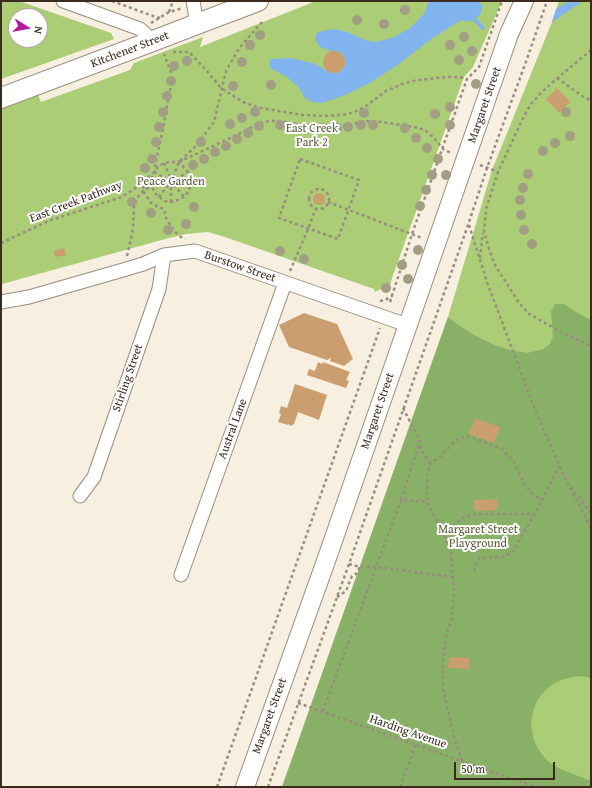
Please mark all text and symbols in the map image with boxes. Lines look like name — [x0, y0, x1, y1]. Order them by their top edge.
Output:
north arrow — [8, 8, 48, 48]
text: N — [30, 25, 47, 35]
street label: Kitchener Street — [89, 28, 171, 72]
street label: Margaret Street — [465, 65, 505, 145]
park label: East Creek Park 2 — [286, 122, 338, 150]
park label: Peace Garden — [137, 175, 205, 189]
street label: East Creek Pathway — [28, 178, 124, 226]
street label: Burstow Street — [202, 248, 278, 286]
street label: Stirling Street — [110, 342, 146, 414]
street label: Margaret Street — [358, 371, 398, 451]
street label: Austral Lane — [215, 397, 251, 461]
park label: Margaret Street Playground — [438, 523, 518, 551]
street label: Margaret Street — [250, 676, 290, 756]
street label: Harding Avenue — [368, 712, 448, 752]
scale bar — [456, 754, 557, 780]
text: 50 m — [461, 760, 485, 777]

